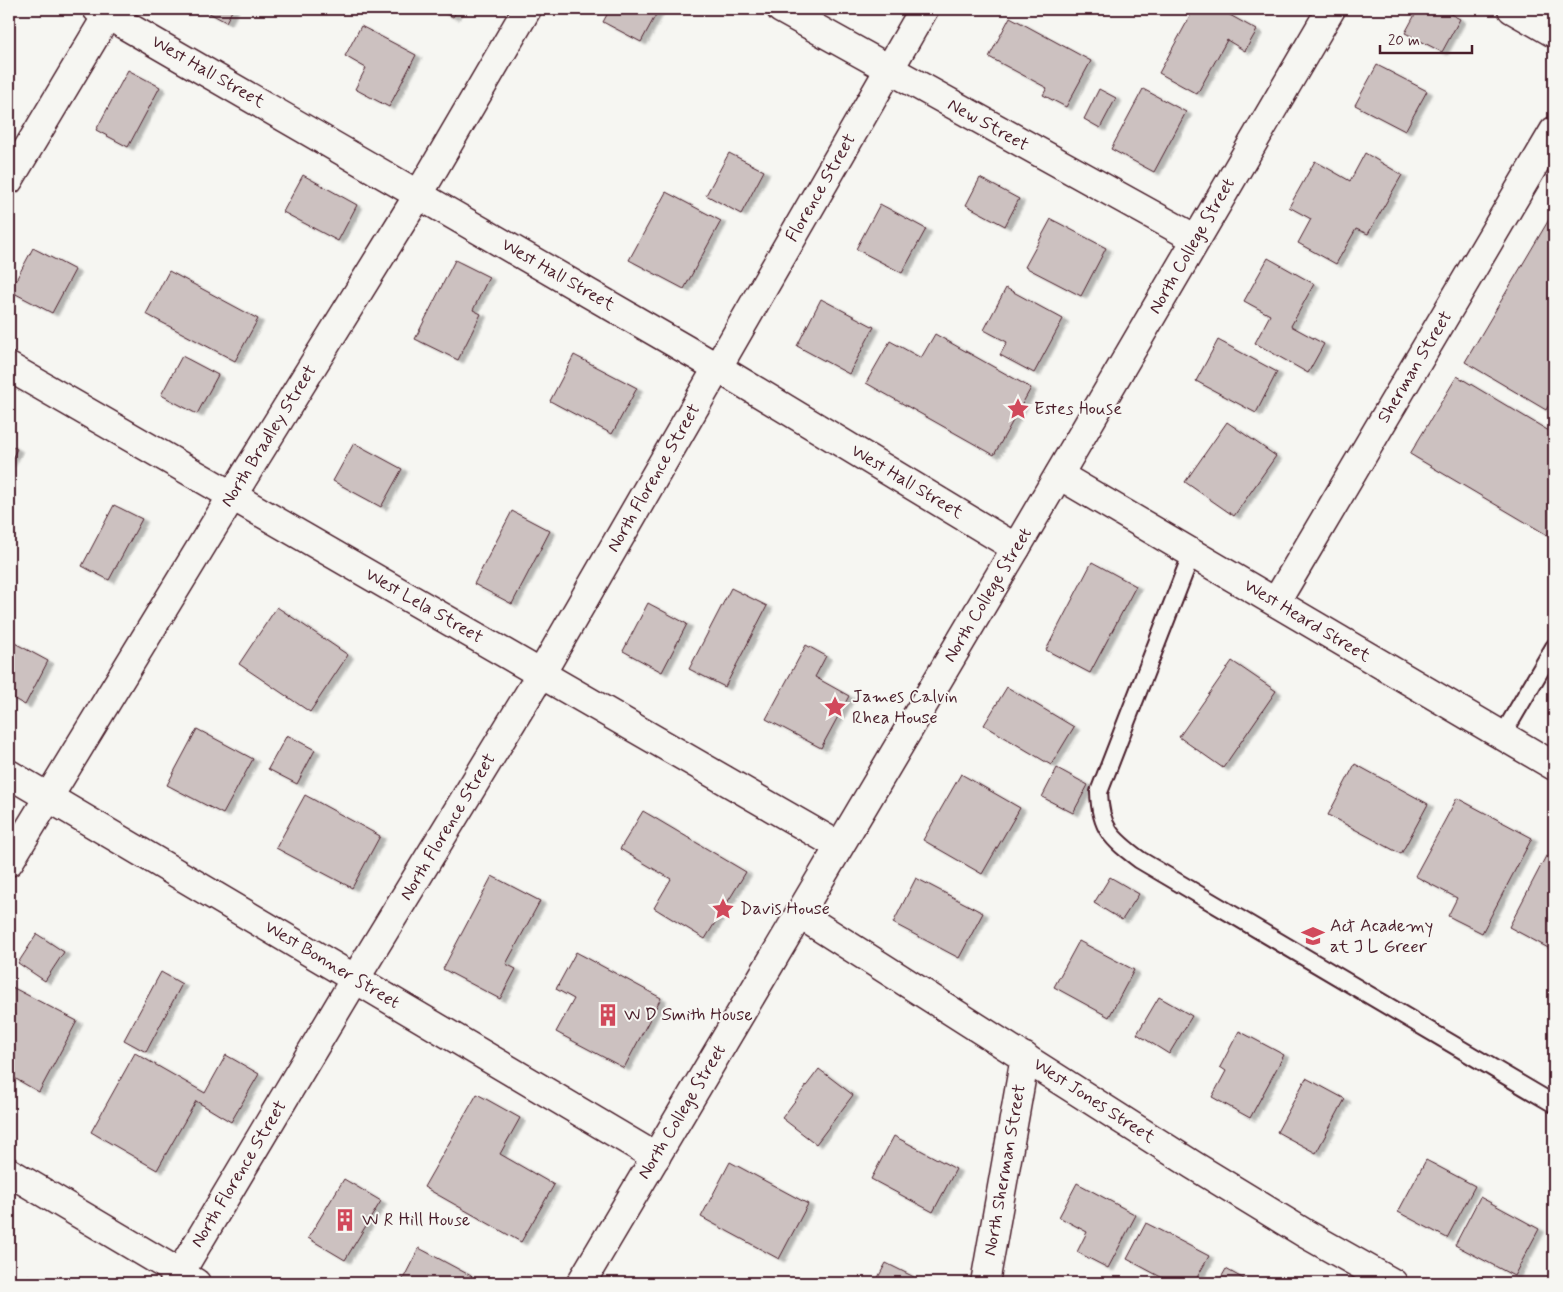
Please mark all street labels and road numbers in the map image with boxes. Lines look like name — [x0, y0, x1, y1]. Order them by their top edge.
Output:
street label: West Hall Street — [147, 30, 269, 114]
street label: New Street — [943, 93, 1033, 157]
street label: Florence Street — [780, 129, 862, 247]
street label: North College Street — [1143, 173, 1241, 318]
street label: West Hall Street — [497, 233, 619, 317]
street label: Sherman Street — [1372, 306, 1458, 428]
street label: North Bradley Street — [215, 360, 323, 512]
street label: North Florence Street — [602, 399, 706, 557]
street label: West Hall Street — [846, 439, 968, 525]
street label: North College Street — [938, 523, 1038, 667]
street label: West Lela Street — [361, 563, 487, 649]
street label: West Heard Street — [1239, 574, 1375, 668]
street label: North Florence Street — [394, 749, 502, 905]
street label: West Bonner Street — [260, 915, 404, 1015]
street label: North College Street — [632, 1040, 732, 1184]
street label: West Jones Street — [1028, 1053, 1160, 1150]
street label: North Sherman Street — [978, 1082, 1032, 1258]
street label: North Florence Street — [185, 1096, 293, 1252]

